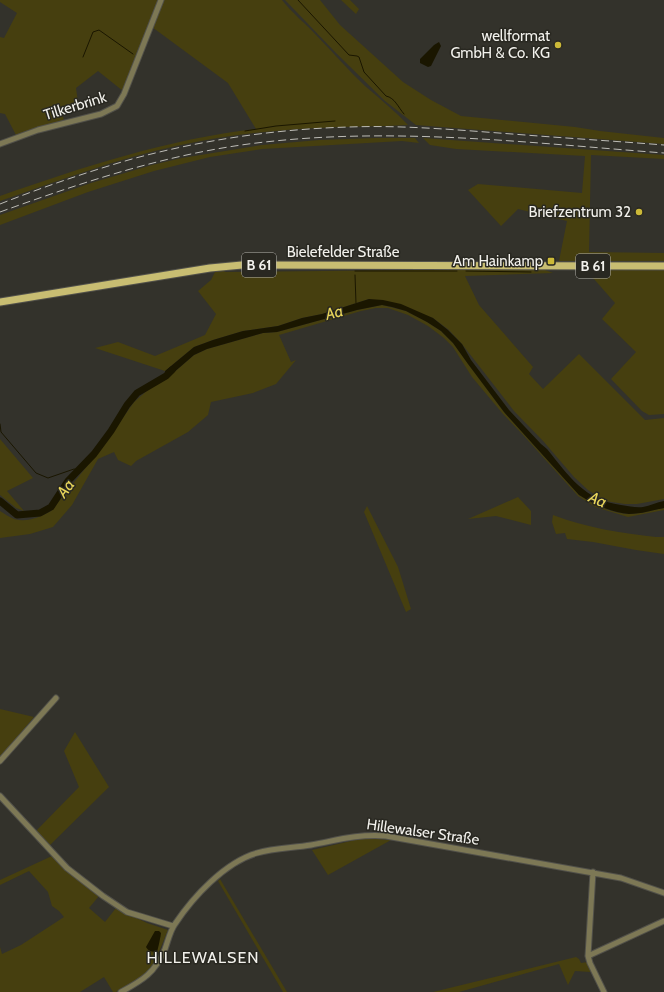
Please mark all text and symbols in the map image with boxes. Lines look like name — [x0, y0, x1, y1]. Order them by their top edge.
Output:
place label: wellformat GmbH & Co. KG — [450, 27, 550, 62]
marker: wellformat GmbH & Co. KG — [553, 40, 563, 50]
street label: Tilkerbrink — [41, 88, 109, 124]
place label: Briefzentrum 32 — [529, 203, 631, 221]
marker: Briefzentrum 32 — [634, 207, 644, 217]
street label: Bielefelder Straße — [287, 243, 400, 261]
place label: Am Hainkamp — [453, 252, 543, 270]
road number: B 61 — [242, 253, 276, 277]
road number: B 61 — [576, 254, 610, 278]
marker: Am Hainkamp — [546, 256, 556, 266]
water label: Aa — [322, 301, 345, 324]
water label: Aa — [52, 476, 78, 502]
water label: Aa — [585, 487, 610, 512]
street label: Hillewalser Straße — [366, 815, 481, 849]
district label: HILLEWALSEN — [146, 948, 260, 967]

